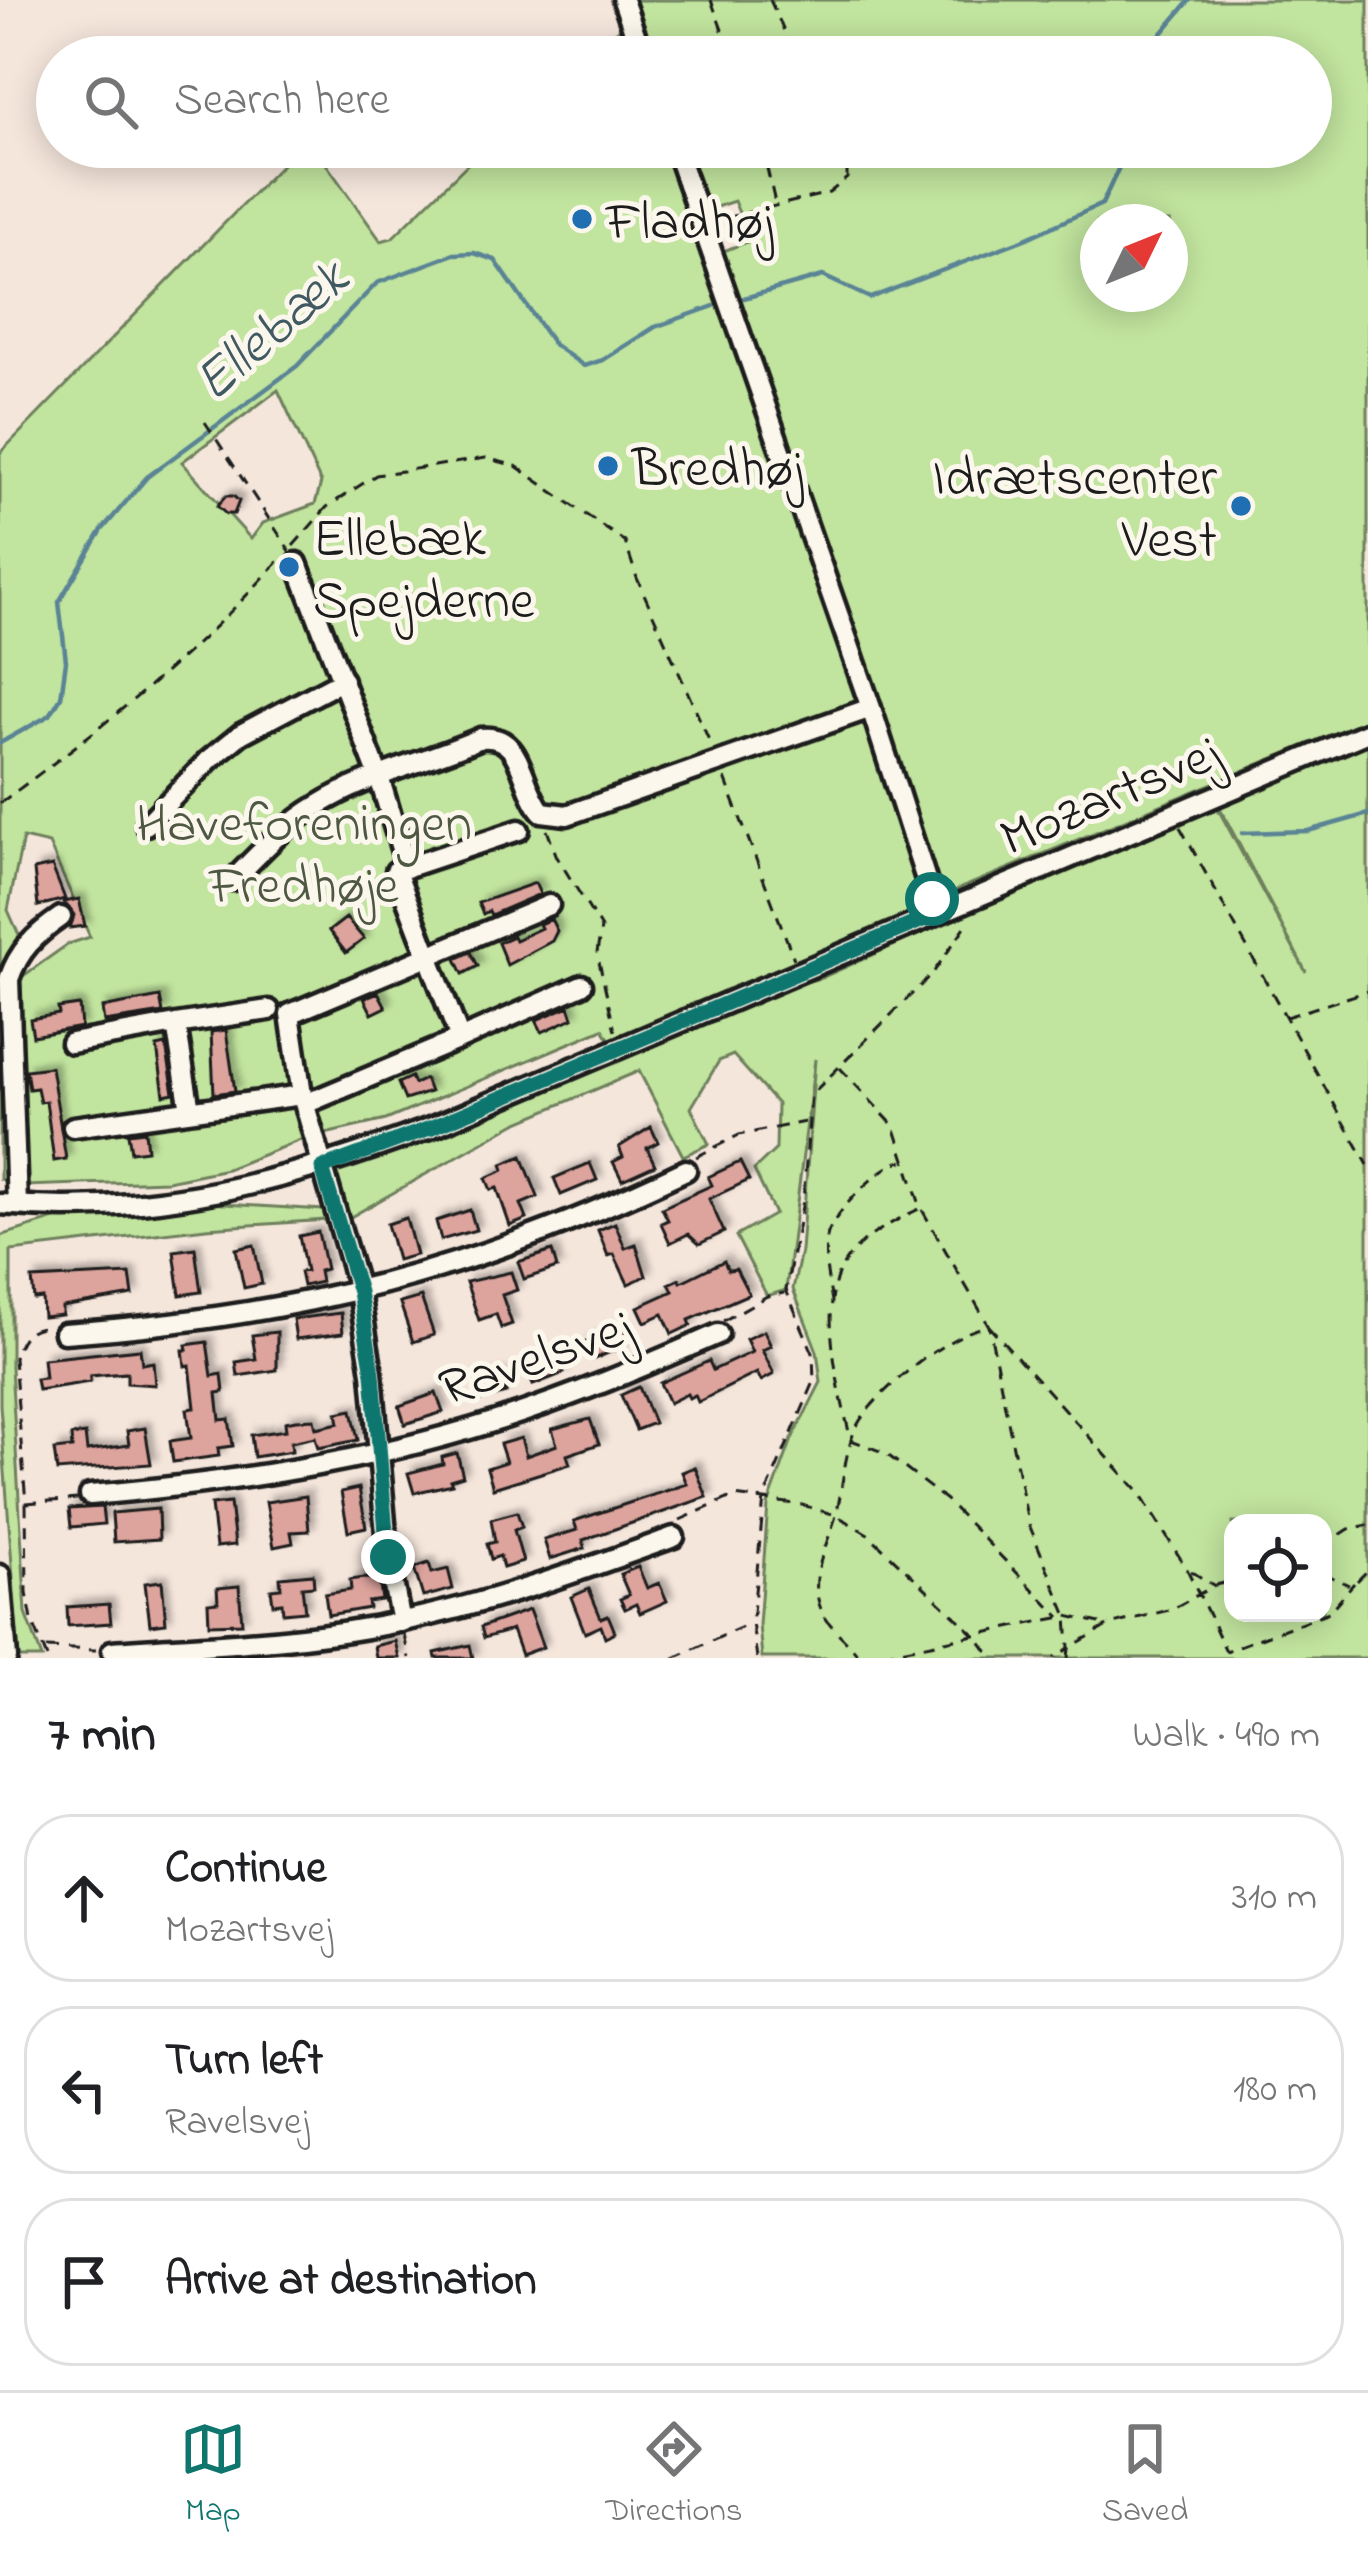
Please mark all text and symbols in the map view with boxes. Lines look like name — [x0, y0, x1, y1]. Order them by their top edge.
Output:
search box — [36, 36, 1332, 168]
icon: search — [78, 69, 144, 135]
text: Search here — [174, 69, 390, 135]
place label: Fladhøj — [604, 186, 774, 264]
north arrow — [1080, 204, 1188, 312]
marker: Fladhøj — [569, 206, 595, 232]
water label: Ellebæk — [177, 240, 371, 424]
place label: Bredhøj — [630, 433, 804, 511]
place label: Idrætscenter Vest — [932, 442, 1217, 582]
marker: Bredhøj — [595, 453, 621, 479]
marker: Idrætscenter Vest — [1228, 493, 1254, 519]
place label: Ellebæk Spejderne — [313, 503, 535, 643]
marker: Ellebæk Spejderne — [276, 554, 302, 580]
street label: Mozartsvej — [989, 717, 1235, 880]
park label: Haveforeningen Fredhøje — [136, 788, 472, 928]
route start — [905, 872, 959, 926]
street label: Ravelsvej — [430, 1291, 645, 1430]
map controls — [1224, 1514, 1332, 1622]
button: locate — [1224, 1514, 1332, 1622]
route end — [361, 1530, 415, 1584]
text: 7 min — [48, 1699, 156, 1774]
text: Walk · 490 m — [1133, 1708, 1320, 1765]
text: Continue — [165, 1837, 326, 1903]
icon: ahead — [51, 1865, 117, 1931]
text: 310 m — [1232, 1870, 1317, 1927]
text: Mozartsvej — [165, 1903, 333, 1960]
text: Turn left — [165, 2029, 323, 2095]
icon: left — [51, 2057, 117, 2123]
text: 180 m — [1233, 2062, 1317, 2119]
text: Ravelsvej — [165, 2095, 309, 2152]
icon: arrive — [51, 2249, 117, 2315]
text: Arrive at destination — [165, 2249, 536, 2315]
tab: Map — [180, 2416, 246, 2536]
tab: Directions — [605, 2416, 743, 2536]
tab: Saved — [1102, 2416, 1188, 2536]

